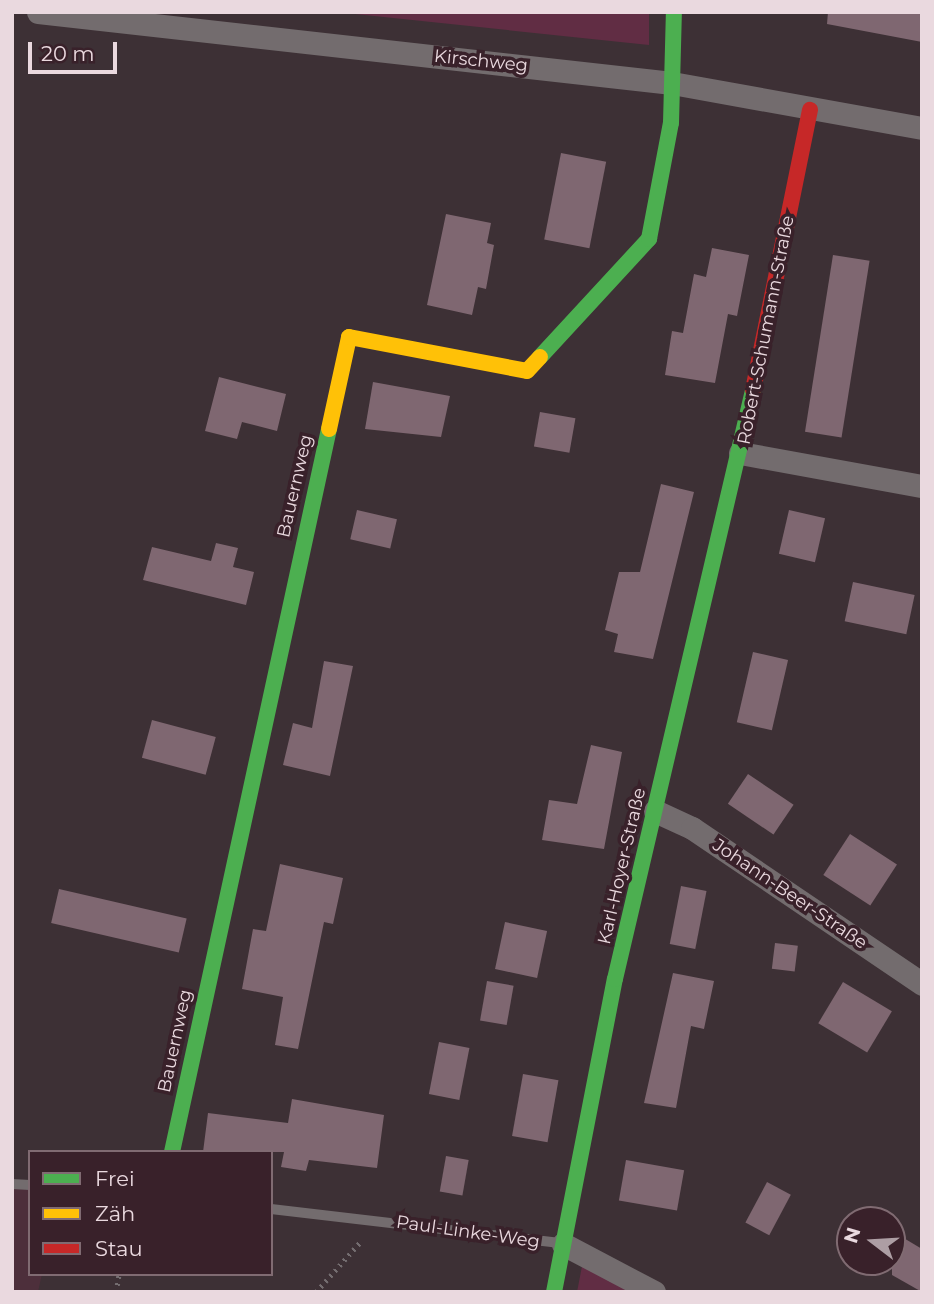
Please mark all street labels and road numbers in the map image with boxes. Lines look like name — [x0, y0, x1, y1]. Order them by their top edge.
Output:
street label: Kirschweg — [433, 45, 529, 77]
street label: Robert-Schumann-Straße — [733, 214, 799, 446]
street label: Bauernweg — [273, 432, 317, 540]
street label: Karl-Hoyer-Straße — [593, 786, 651, 946]
street label: Johann-Beer-Straße — [709, 834, 871, 954]
street label: Bauernweg — [154, 987, 196, 1095]
street label: Paul-Linke-Weg — [395, 1211, 541, 1253]

